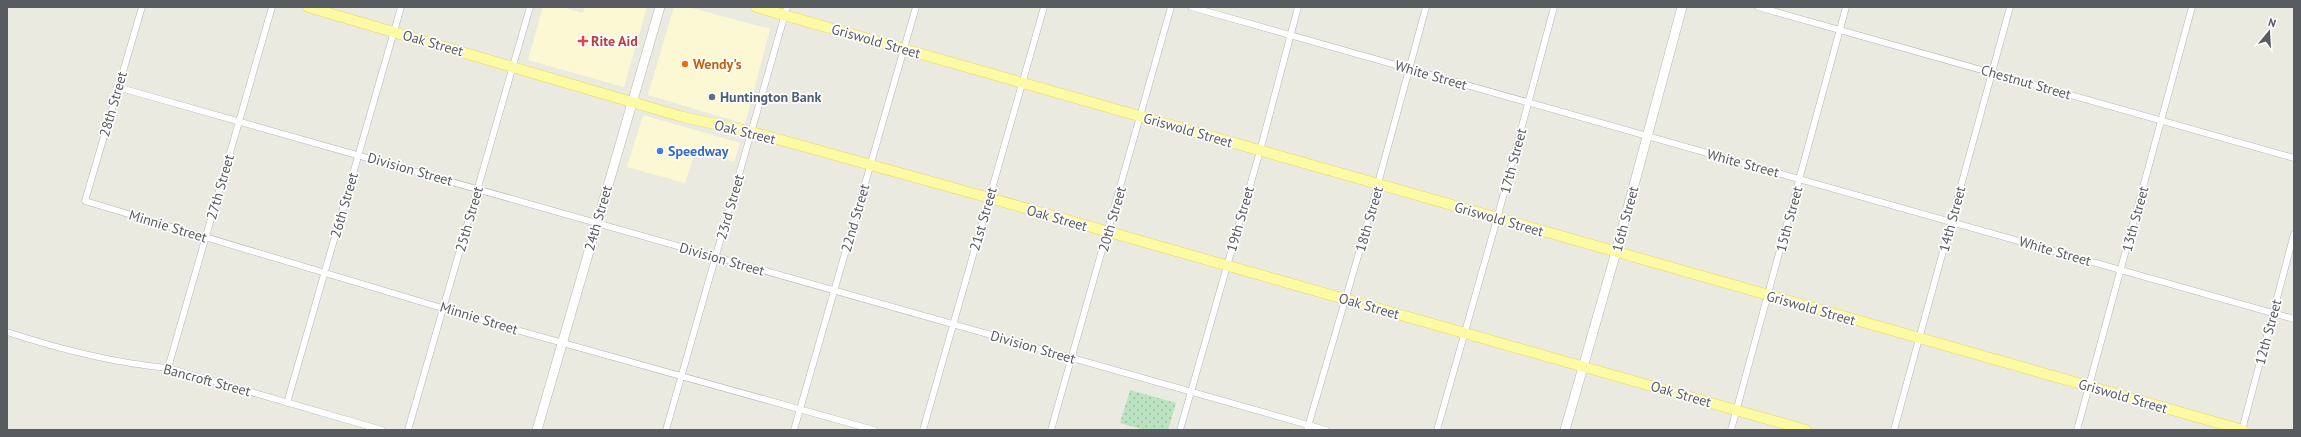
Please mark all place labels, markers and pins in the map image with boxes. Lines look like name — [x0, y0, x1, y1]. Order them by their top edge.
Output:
place label: Rite Aid — [591, 32, 638, 50]
marker: Rite Aid — [578, 36, 588, 46]
place label: Wendy's — [693, 55, 742, 73]
marker: Wendy's — [680, 59, 690, 69]
place label: Huntington Bank — [720, 88, 821, 106]
marker: Huntington Bank — [707, 92, 717, 102]
place label: Speedway — [668, 142, 729, 160]
marker: Speedway — [655, 146, 665, 156]

